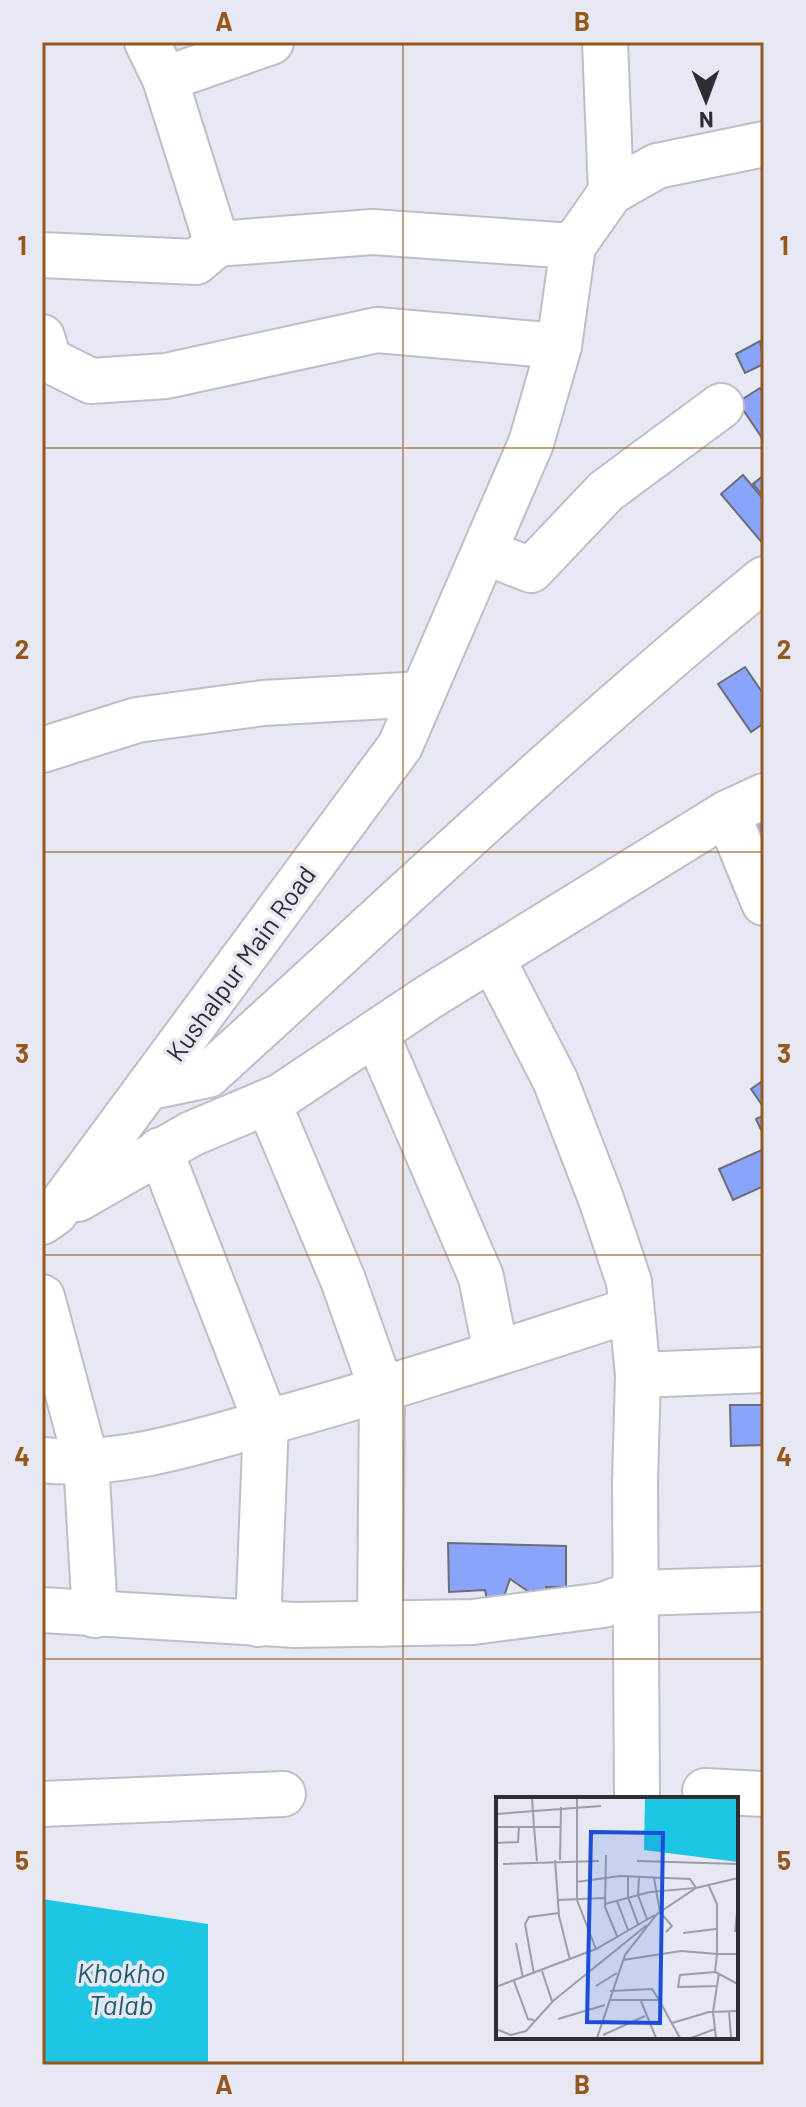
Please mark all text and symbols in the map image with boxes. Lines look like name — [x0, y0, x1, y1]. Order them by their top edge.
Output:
text: A — [215, 5, 233, 36]
text: B — [574, 5, 590, 36]
north arrow — [666, 60, 746, 140]
text: N — [699, 108, 714, 134]
text: 1 — [17, 229, 27, 260]
text: 1 — [779, 229, 789, 260]
text: 2 — [15, 633, 29, 664]
text: 2 — [777, 633, 791, 664]
street label: Kushalpur Main Road — [159, 859, 321, 1067]
text: 3 — [15, 1037, 29, 1068]
text: 3 — [777, 1037, 791, 1068]
text: 4 — [14, 1440, 30, 1471]
text: 4 — [776, 1440, 792, 1471]
inset map — [496, 1797, 738, 2039]
text: 5 — [15, 1844, 29, 1875]
text: 5 — [777, 1844, 791, 1875]
water label: Khokho Talab — [77, 1955, 165, 2021]
text: A — [215, 2068, 233, 2099]
text: B — [574, 2068, 590, 2099]

